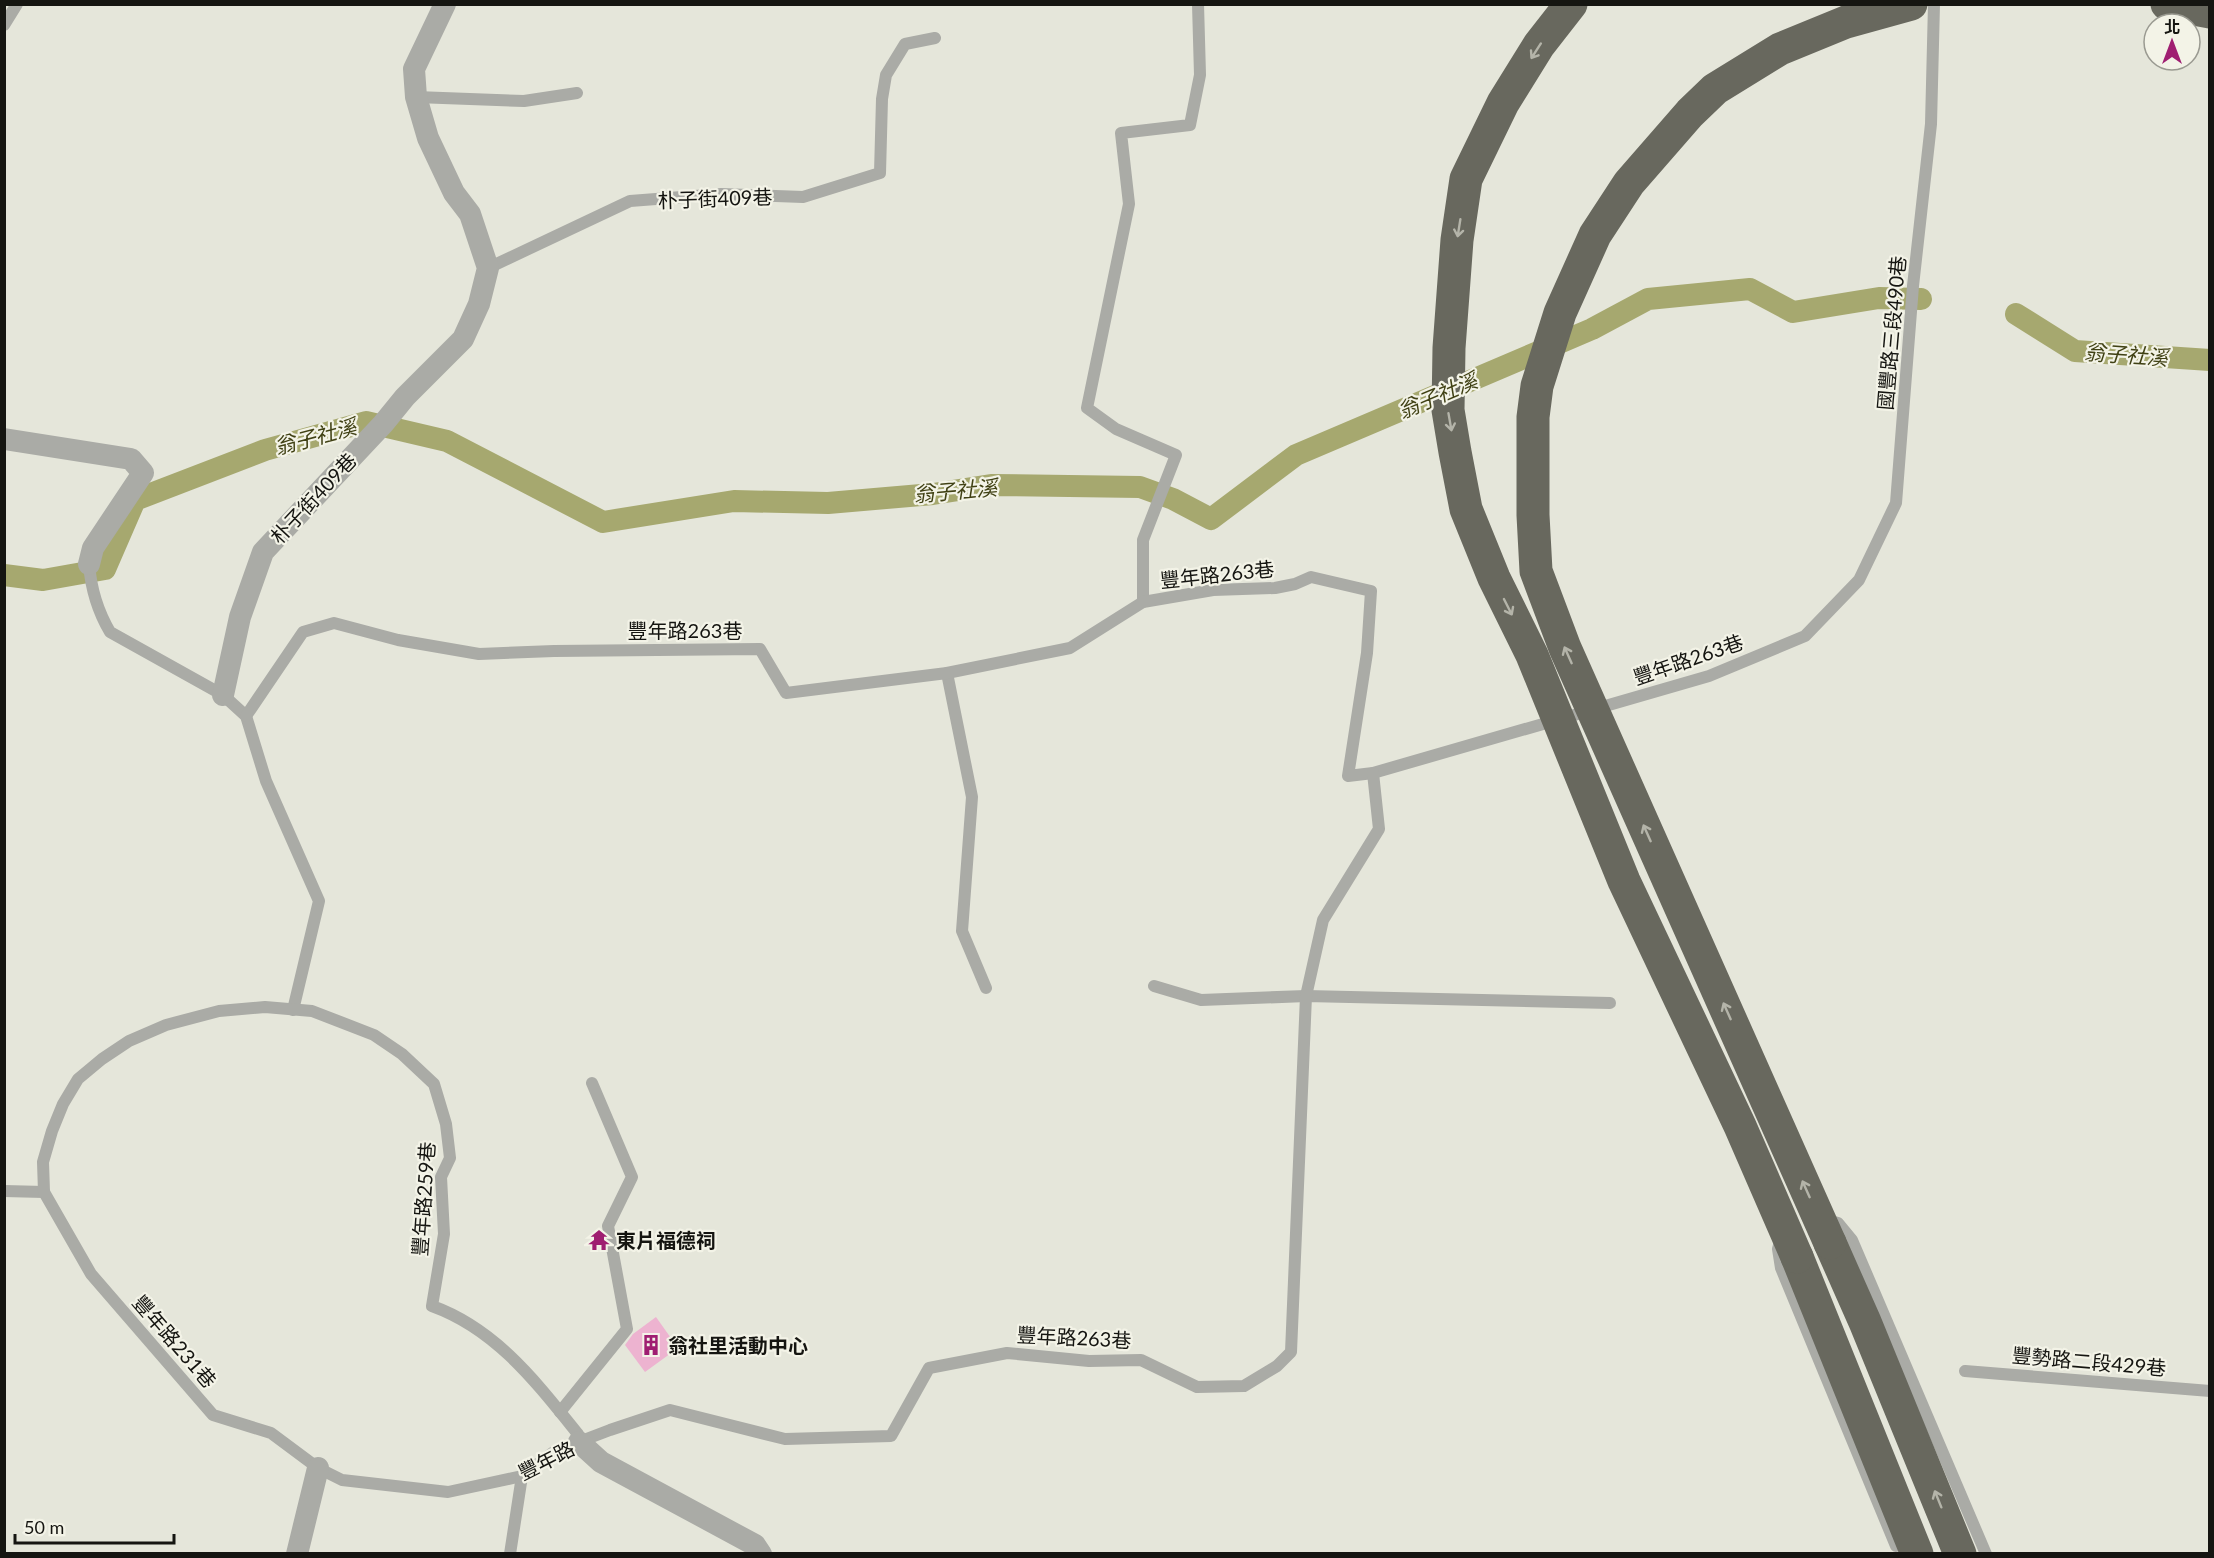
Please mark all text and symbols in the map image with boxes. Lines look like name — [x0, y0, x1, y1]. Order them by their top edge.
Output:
north arrow — [2142, 12, 2202, 72]
text: 北 — [2164, 17, 2180, 36]
one-way arrow — [1529, 42, 1541, 59]
street label: 朴子街409巷 — [657, 184, 773, 212]
one-way arrow — [1453, 217, 1464, 237]
street label: 國豐路三段490巷 — [1872, 255, 1910, 411]
water label: 翁子社溪 — [2083, 339, 2172, 370]
water label: 翁子社溪 — [1393, 366, 1483, 423]
water label: 翁子社溪 — [271, 412, 362, 459]
one-way arrow — [1445, 412, 1456, 431]
street label: 朴子街409巷 — [265, 448, 361, 548]
water label: 翁子社溪 — [912, 474, 1001, 506]
street label: 豐年路263巷 — [1159, 556, 1275, 592]
one-way arrow — [1503, 597, 1515, 615]
street label: 豐年路263巷 — [628, 618, 742, 642]
street label: 豐年路263巷 — [1630, 629, 1746, 689]
one-way arrow — [1562, 646, 1573, 665]
one-way arrow — [1641, 825, 1653, 843]
one-way arrow — [1720, 1003, 1732, 1021]
street label: 豐年路259巷 — [407, 1141, 439, 1257]
one-way arrow — [1800, 1181, 1811, 1199]
temple icon: 東片福德祠 — [587, 1228, 611, 1252]
place label: 東片福德祠 — [616, 1228, 716, 1252]
street label: 豐年路231巷 — [128, 1290, 222, 1392]
street label: 豐年路263巷 — [1016, 1322, 1132, 1352]
building icon: 翁社里活動中心 — [639, 1333, 663, 1357]
place label: 翁社里活動中心 — [668, 1333, 808, 1357]
street label: 豐勢路二段429巷 — [2011, 1342, 2167, 1380]
street label: 豐年路 — [514, 1436, 578, 1484]
one-way arrow — [1932, 1491, 1943, 1509]
scale bar — [15, 1507, 174, 1545]
text: 50 m — [24, 1516, 64, 1538]

